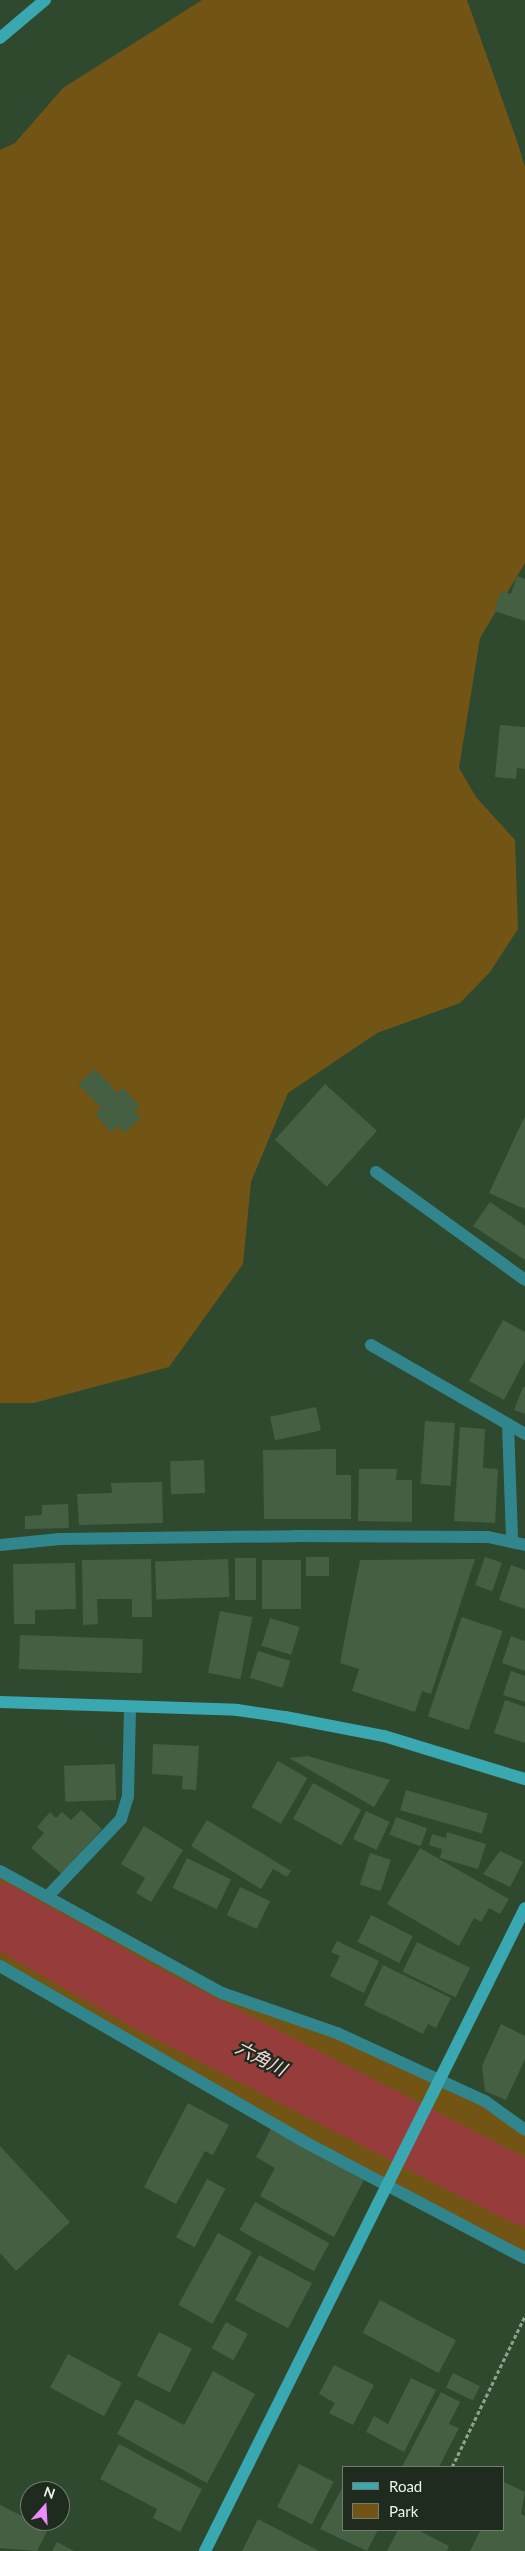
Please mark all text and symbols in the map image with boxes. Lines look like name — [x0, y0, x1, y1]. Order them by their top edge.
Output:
water label: 六角川 — [232, 2036, 290, 2080]
legend — [342, 2466, 505, 2531]
text: Road — [389, 2477, 422, 2495]
north arrow — [20, 2481, 70, 2531]
text: N — [42, 2482, 58, 2502]
text: Park — [389, 2502, 418, 2520]

